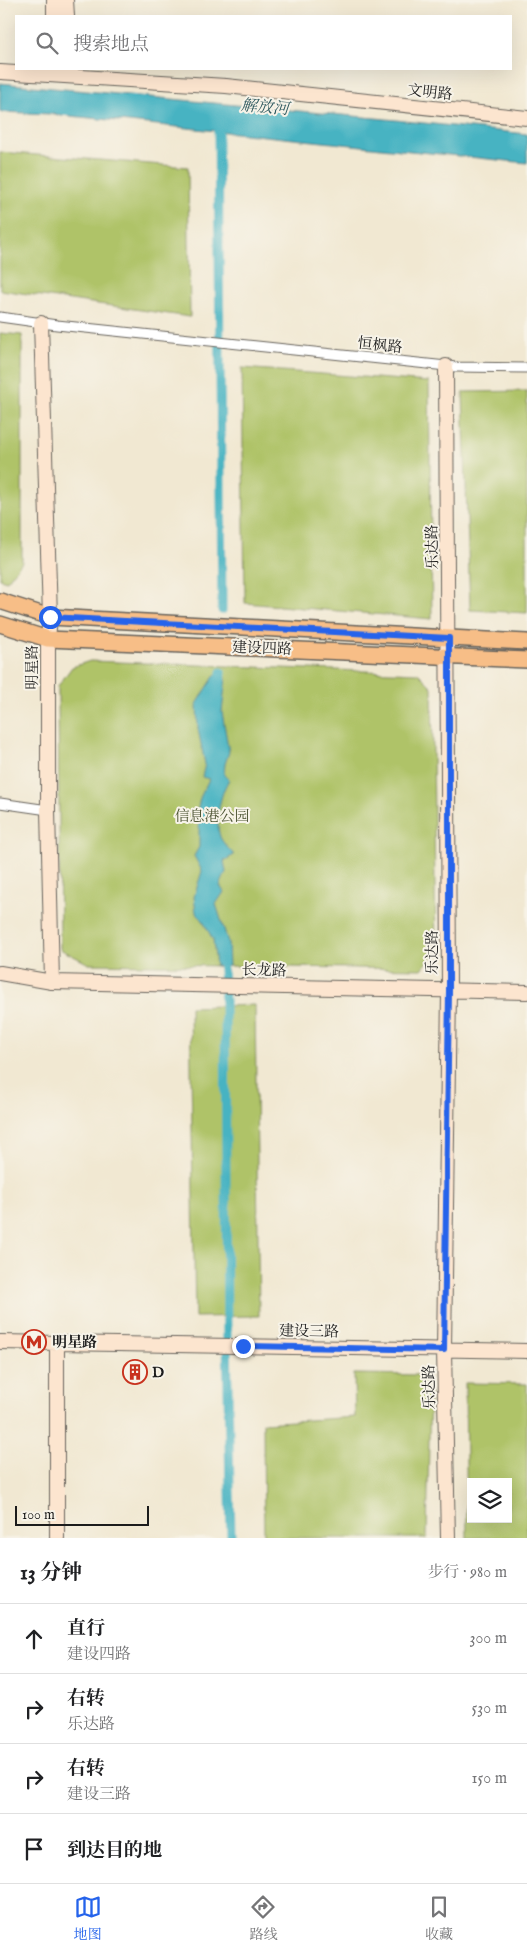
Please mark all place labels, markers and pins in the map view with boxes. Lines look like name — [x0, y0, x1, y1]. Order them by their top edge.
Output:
metro station icon: 明星路 — [21, 1329, 47, 1355]
place label: 明星路 — [52, 1333, 97, 1352]
building icon: D — [122, 1359, 148, 1385]
place label: D — [152, 1363, 164, 1382]

